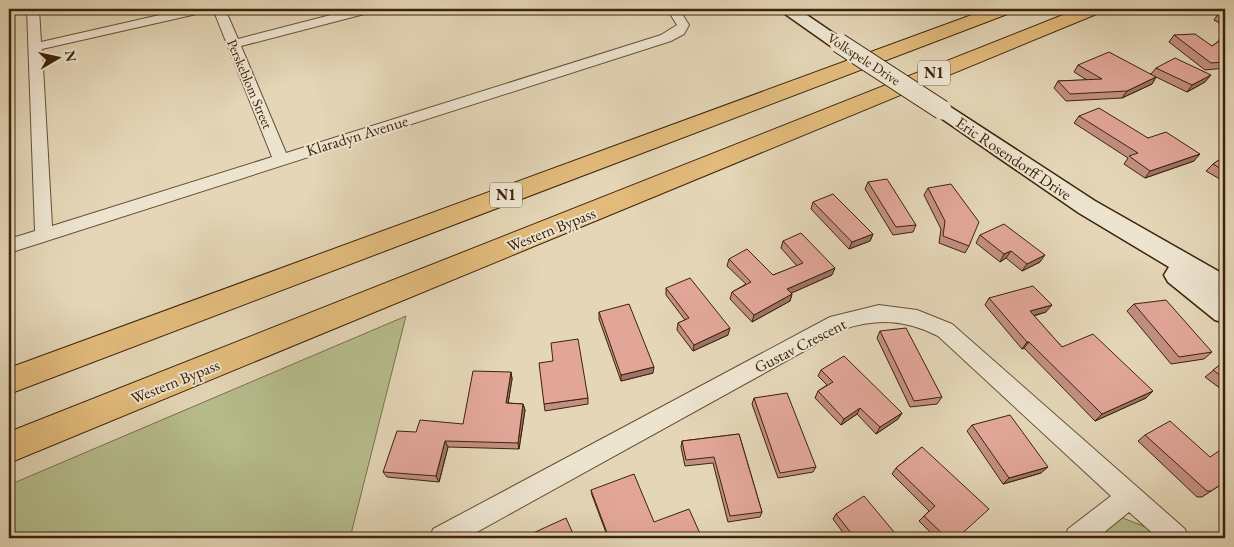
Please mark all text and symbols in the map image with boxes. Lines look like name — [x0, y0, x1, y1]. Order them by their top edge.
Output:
street label: Volkspele Drive — [824, 29, 904, 90]
north arrow — [32, 32, 82, 82]
street label: Perskeblom Street — [223, 37, 277, 132]
text: N — [61, 49, 81, 64]
road number: N1 — [918, 60, 950, 86]
street label: Klaradyn Avenue — [304, 110, 411, 161]
street label: Eric Rosendorff Drive — [952, 112, 1076, 205]
road number: N1 — [490, 182, 522, 208]
street label: Western Bypass — [504, 202, 599, 257]
street label: Gustav Crescent — [751, 313, 850, 378]
street label: Western Bypass — [128, 354, 223, 409]

